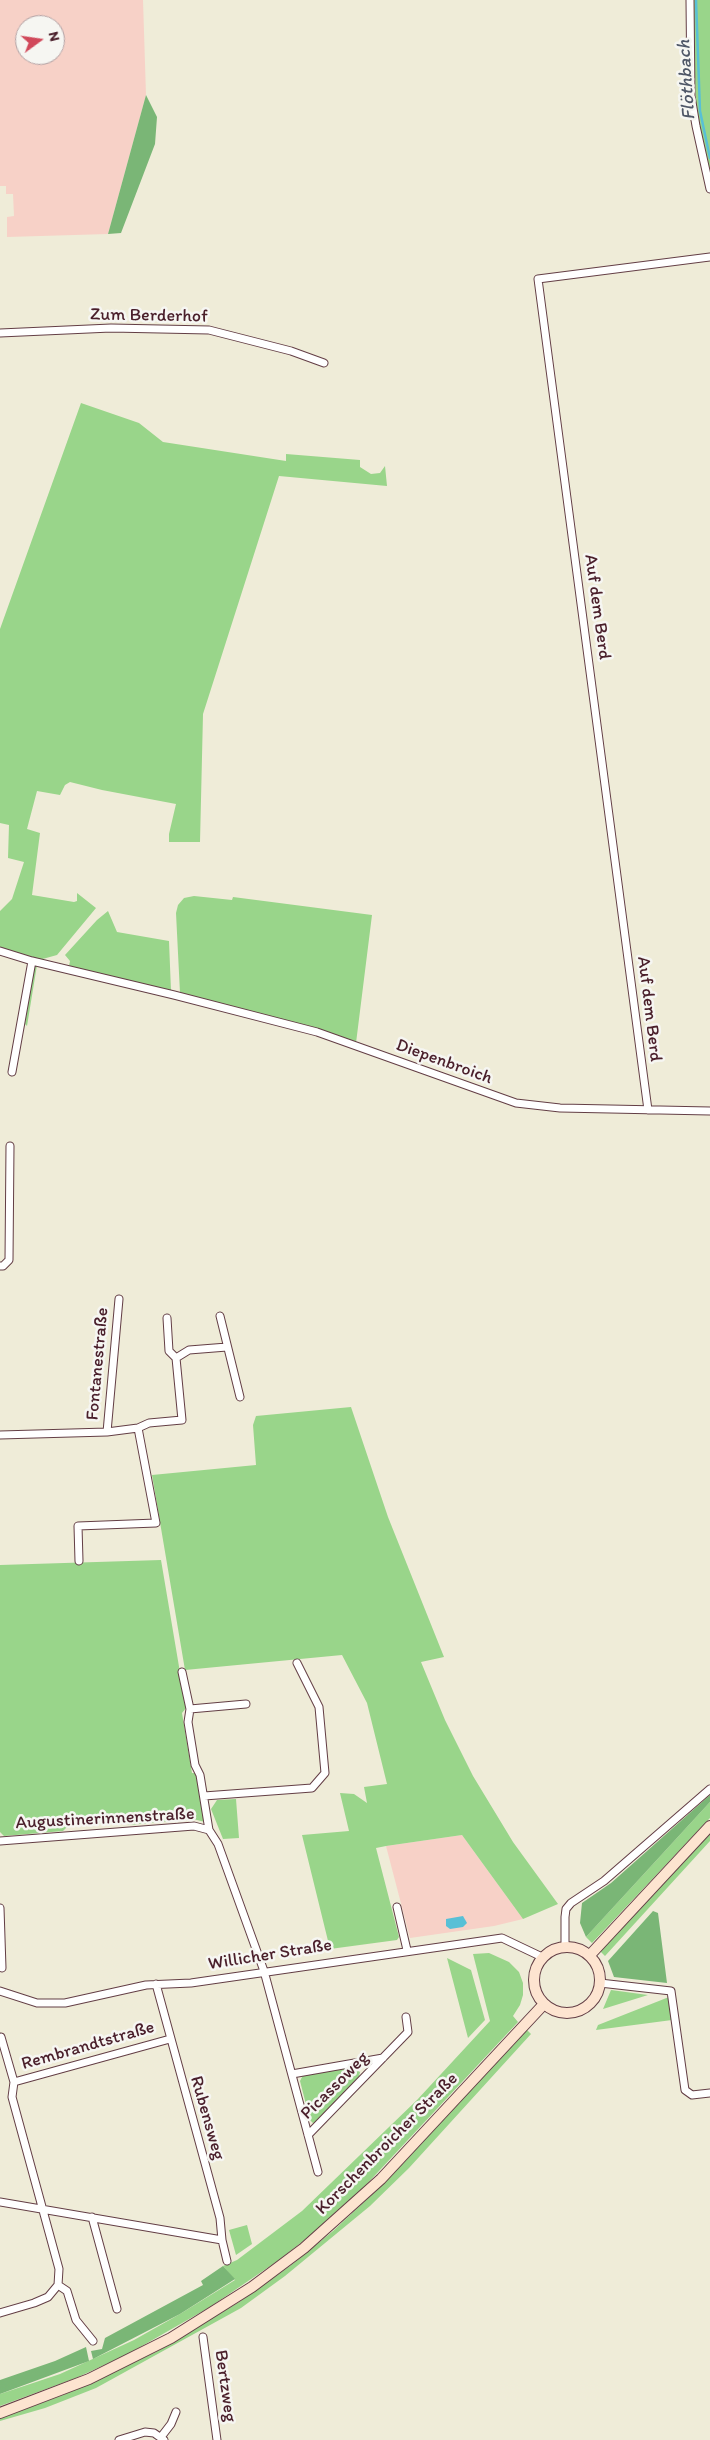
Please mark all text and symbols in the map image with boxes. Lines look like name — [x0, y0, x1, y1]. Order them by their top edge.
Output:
north arrow — [15, 15, 65, 65]
text: N — [45, 30, 63, 43]
water label: Flöthbach — [673, 39, 701, 121]
street label: Zum Berderhof — [90, 304, 208, 328]
street label: Auf dem Berd — [579, 553, 615, 661]
street label: Auf dem Berd — [632, 955, 666, 1063]
street label: Diepenbroich — [393, 1035, 495, 1089]
street label: Fontanestraße — [82, 1307, 114, 1421]
street label: Augustinerinnenstraße — [15, 1804, 195, 1834]
street label: Willicher Straße — [207, 1935, 333, 1975]
street label: Rembrandtstraße — [19, 2017, 157, 2075]
street label: Picassoweg — [296, 2047, 374, 2125]
street label: Korschenbroicher Straße — [311, 2068, 463, 2220]
street label: Rubensweg — [185, 2073, 229, 2163]
street label: Bertzweg — [209, 2349, 241, 2423]

